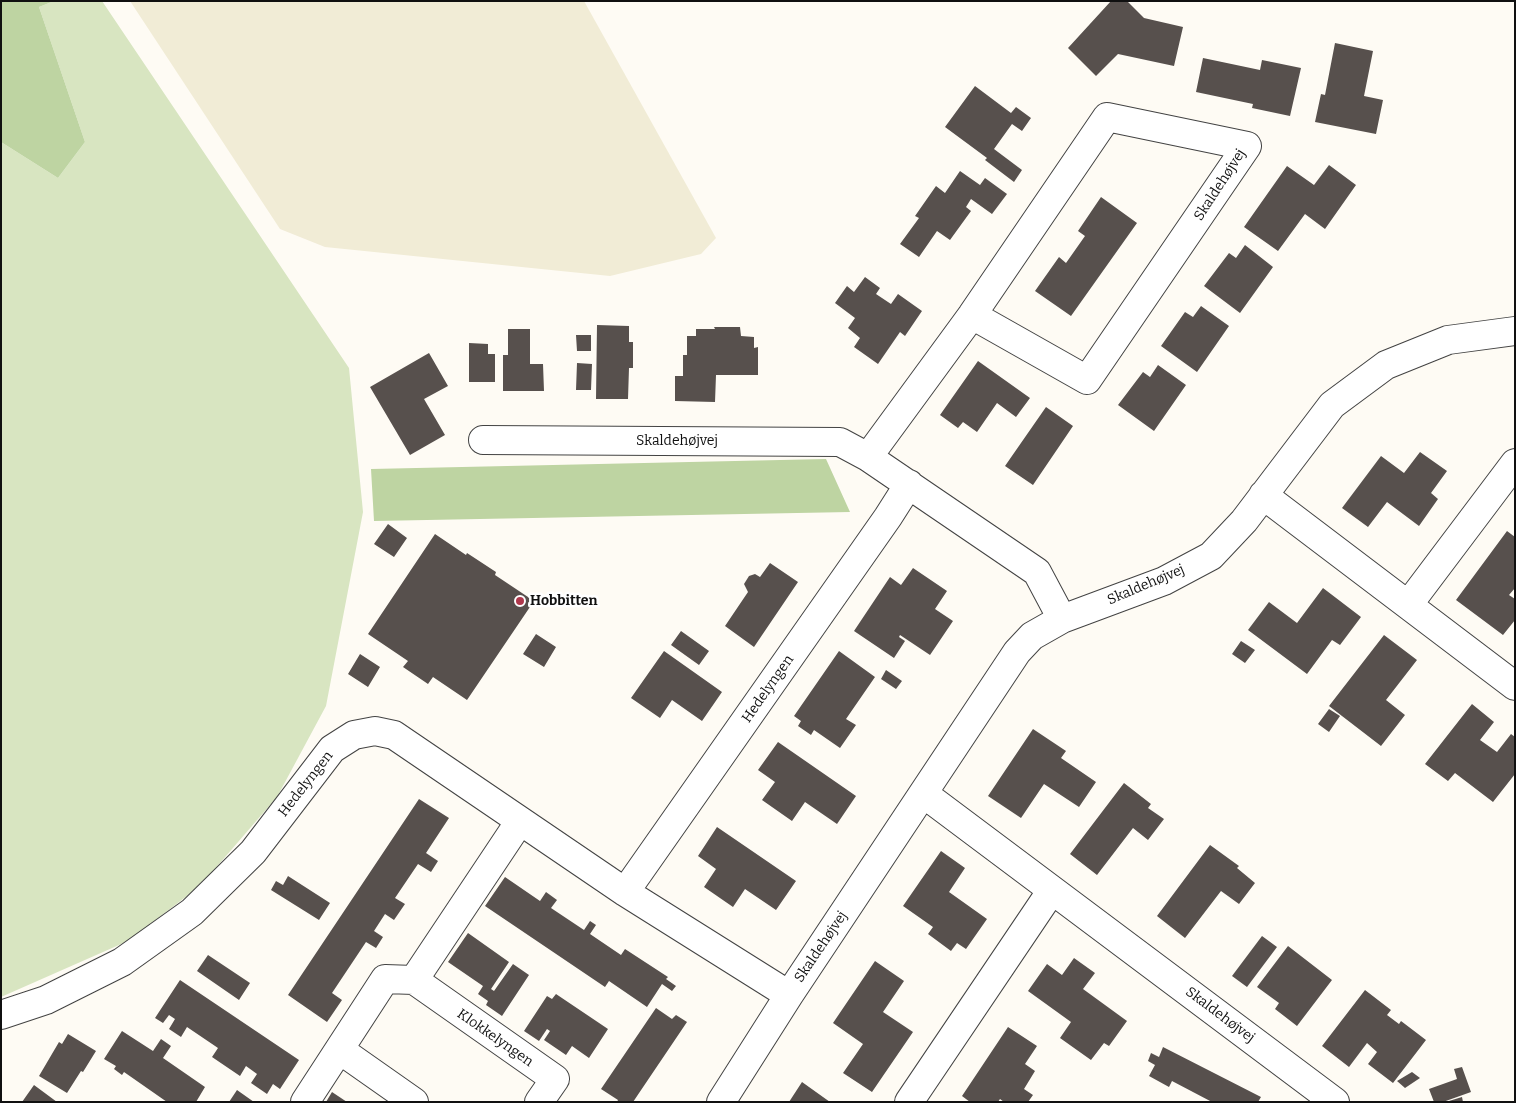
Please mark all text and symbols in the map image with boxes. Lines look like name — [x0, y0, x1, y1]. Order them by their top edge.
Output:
street label: Skaldehøjvej — [1191, 146, 1249, 224]
street label: Skaldehøjvej — [636, 433, 718, 449]
street label: Skaldehøjvej — [1105, 561, 1187, 609]
place label: Hobbitten — [530, 593, 597, 609]
marker: Hobbitten — [514, 595, 526, 607]
street label: Hedelyngen — [739, 652, 797, 726]
street label: Hedelyngen — [275, 748, 337, 820]
street label: Skaldehøjvej — [791, 908, 851, 986]
street label: Skaldehøjvej — [1182, 984, 1258, 1046]
street label: Klokkelyngen — [454, 1006, 536, 1070]

